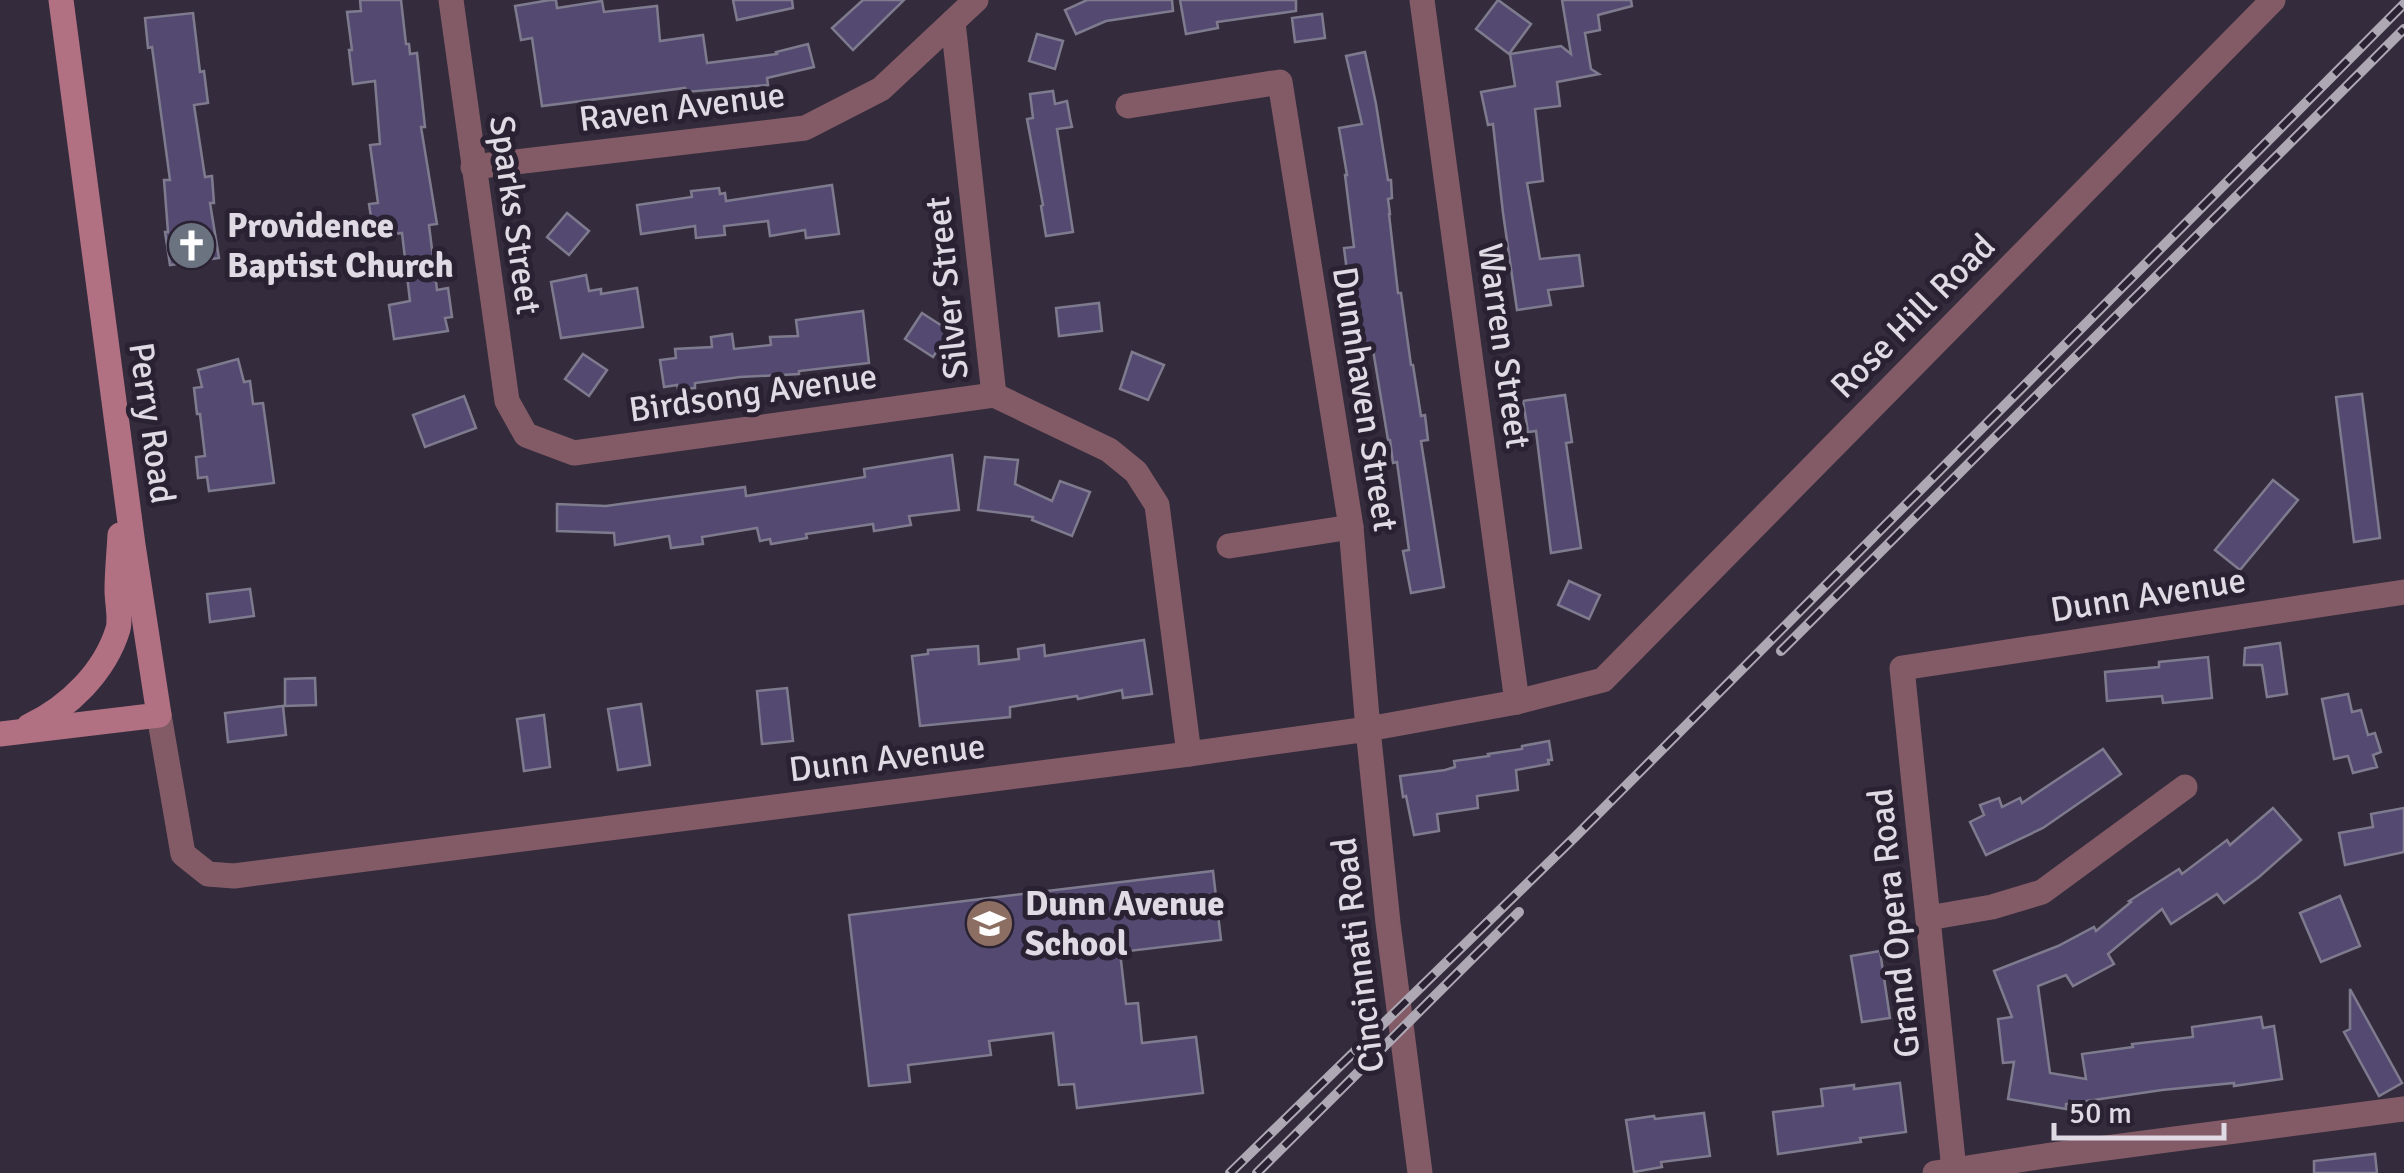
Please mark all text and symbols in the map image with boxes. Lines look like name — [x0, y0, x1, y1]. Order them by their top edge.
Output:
street label: Raven Avenue — [577, 73, 787, 141]
street label: Sparks Street — [480, 113, 550, 317]
street label: Silver Street — [916, 194, 978, 382]
place label: Providence Baptist Church — [227, 204, 454, 287]
church icon: Providence Baptist Church — [166, 219, 218, 271]
street label: Rose Hill Road — [1822, 225, 2004, 407]
street label: Warren Street — [1468, 241, 1540, 451]
street label: Dunnhaven Street — [1323, 264, 1407, 534]
street label: Perry Road — [119, 340, 185, 506]
street label: Birdsong Avenue — [626, 354, 880, 432]
street label: Dunn Avenue — [2047, 558, 2249, 632]
street label: Dunn Avenue — [787, 725, 987, 791]
street label: Grand Opera Road — [1858, 786, 1930, 1060]
street label: Cincinnati Road — [1322, 835, 1394, 1075]
place label: Dunn Avenue School — [1025, 882, 1225, 965]
school or university icon: Dunn Avenue School — [964, 897, 1016, 949]
scale bar — [2054, 1078, 2224, 1140]
text: 50 m — [2069, 1095, 2132, 1132]

